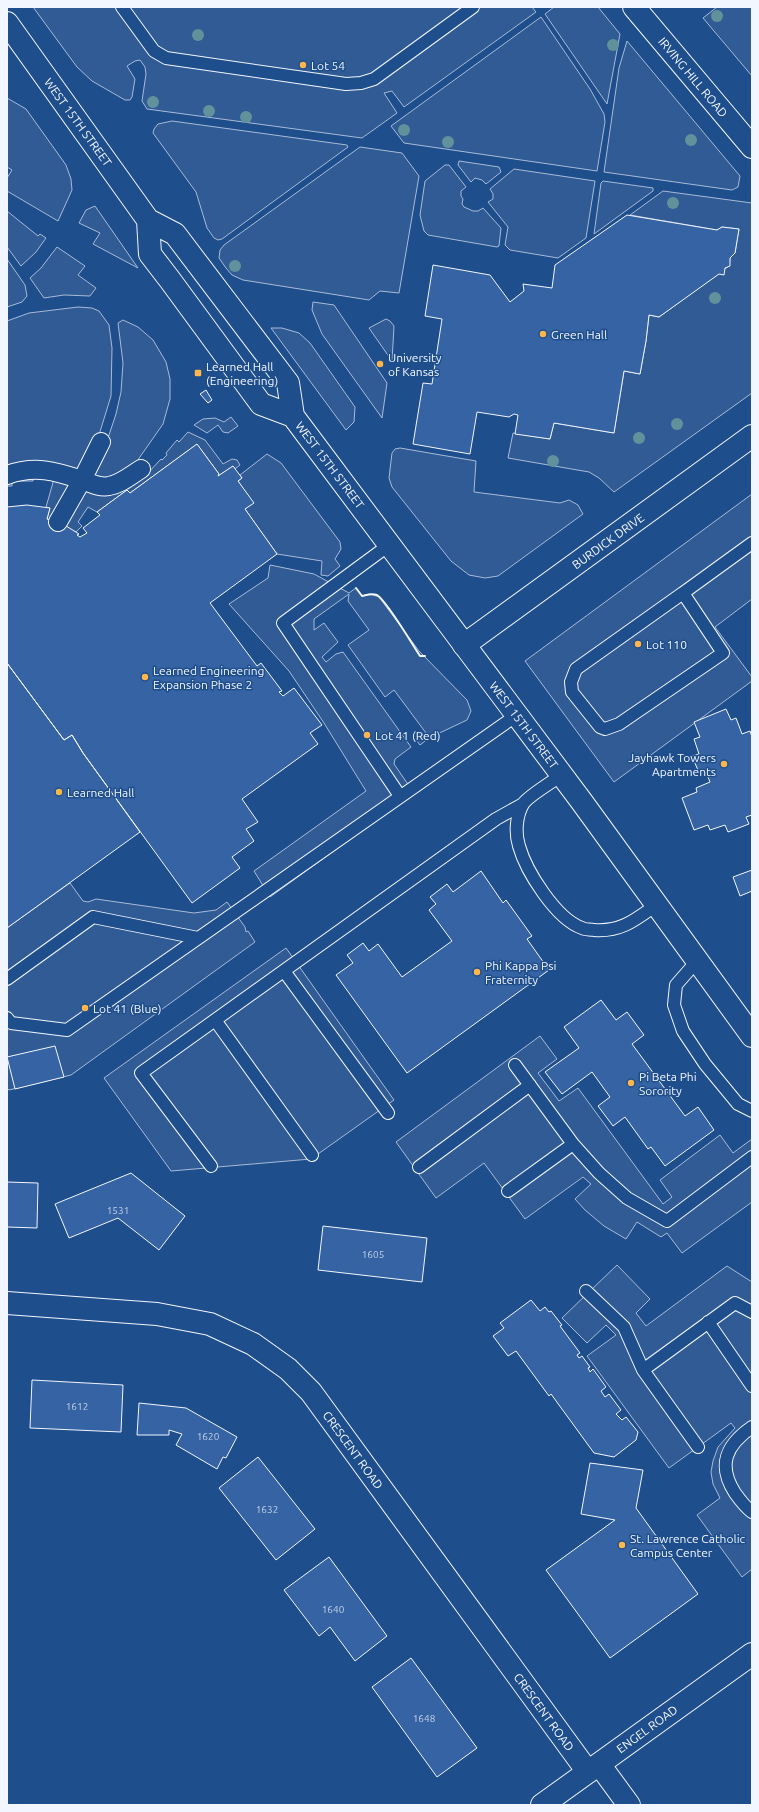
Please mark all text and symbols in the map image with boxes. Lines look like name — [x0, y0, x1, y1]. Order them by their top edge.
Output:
street label: IRVING HILL ROAD — [656, 35, 730, 119]
place label: Lot 54 — [311, 59, 345, 72]
marker: Lot 54 — [298, 60, 308, 70]
street label: WEST 15TH STREET — [42, 76, 114, 169]
place label: Green Hall — [551, 328, 607, 341]
marker: Green Hall — [538, 329, 548, 339]
place label: University of Kansas — [388, 351, 442, 378]
marker: University of Kansas — [375, 359, 385, 369]
place label: Learned Hall (Engineering) — [206, 360, 278, 388]
marker: Learned Hall (Engineering) — [193, 368, 203, 378]
street label: WEST 15TH STREET — [293, 419, 367, 511]
street label: BURDICK DRIVE — [570, 510, 647, 571]
place label: Lot 110 — [646, 638, 687, 651]
marker: Lot 110 — [633, 639, 643, 649]
place label: Learned Engineering Expansion Phase 2 — [153, 664, 264, 691]
marker: Learned Engineering Expansion Phase 2 — [140, 672, 150, 682]
street label: WEST 15TH STREET — [487, 679, 561, 771]
place label: Lot 41 (Red) — [375, 729, 441, 743]
marker: Lot 41 (Red) — [362, 730, 372, 740]
place label: Jayhawk Towers Apartments — [628, 751, 716, 778]
marker: Jayhawk Towers Apartments — [719, 759, 729, 769]
place label: Learned Hall — [67, 786, 135, 799]
marker: Learned Hall — [54, 787, 64, 797]
place label: Phi Kappa Psi Fraternity — [485, 959, 556, 986]
marker: Phi Kappa Psi Fraternity — [472, 967, 482, 977]
place label: Lot 41 (Blue) — [93, 1002, 162, 1016]
marker: Lot 41 (Blue) — [80, 1003, 90, 1013]
place label: Pi Beta Phi Sorority — [639, 1070, 697, 1097]
marker: Pi Beta Phi Sorority — [626, 1078, 636, 1088]
house number: 1531 — [107, 1205, 129, 1216]
house number: 1605 — [362, 1249, 384, 1260]
house number: 1612 — [66, 1401, 88, 1412]
street label: CRESCENT ROAD — [320, 1409, 386, 1491]
house number: 1620 — [197, 1431, 220, 1442]
house number: 1632 — [256, 1504, 278, 1515]
place label: St. Lawrence Catholic Campus Center — [630, 1532, 746, 1559]
marker: St. Lawrence Catholic Campus Center — [617, 1540, 627, 1550]
house number: 1640 — [322, 1604, 345, 1615]
street label: CRESCENT ROAD — [511, 1671, 577, 1753]
street label: ENGEL ROAD — [614, 1703, 680, 1755]
house number: 1648 — [413, 1713, 436, 1724]

